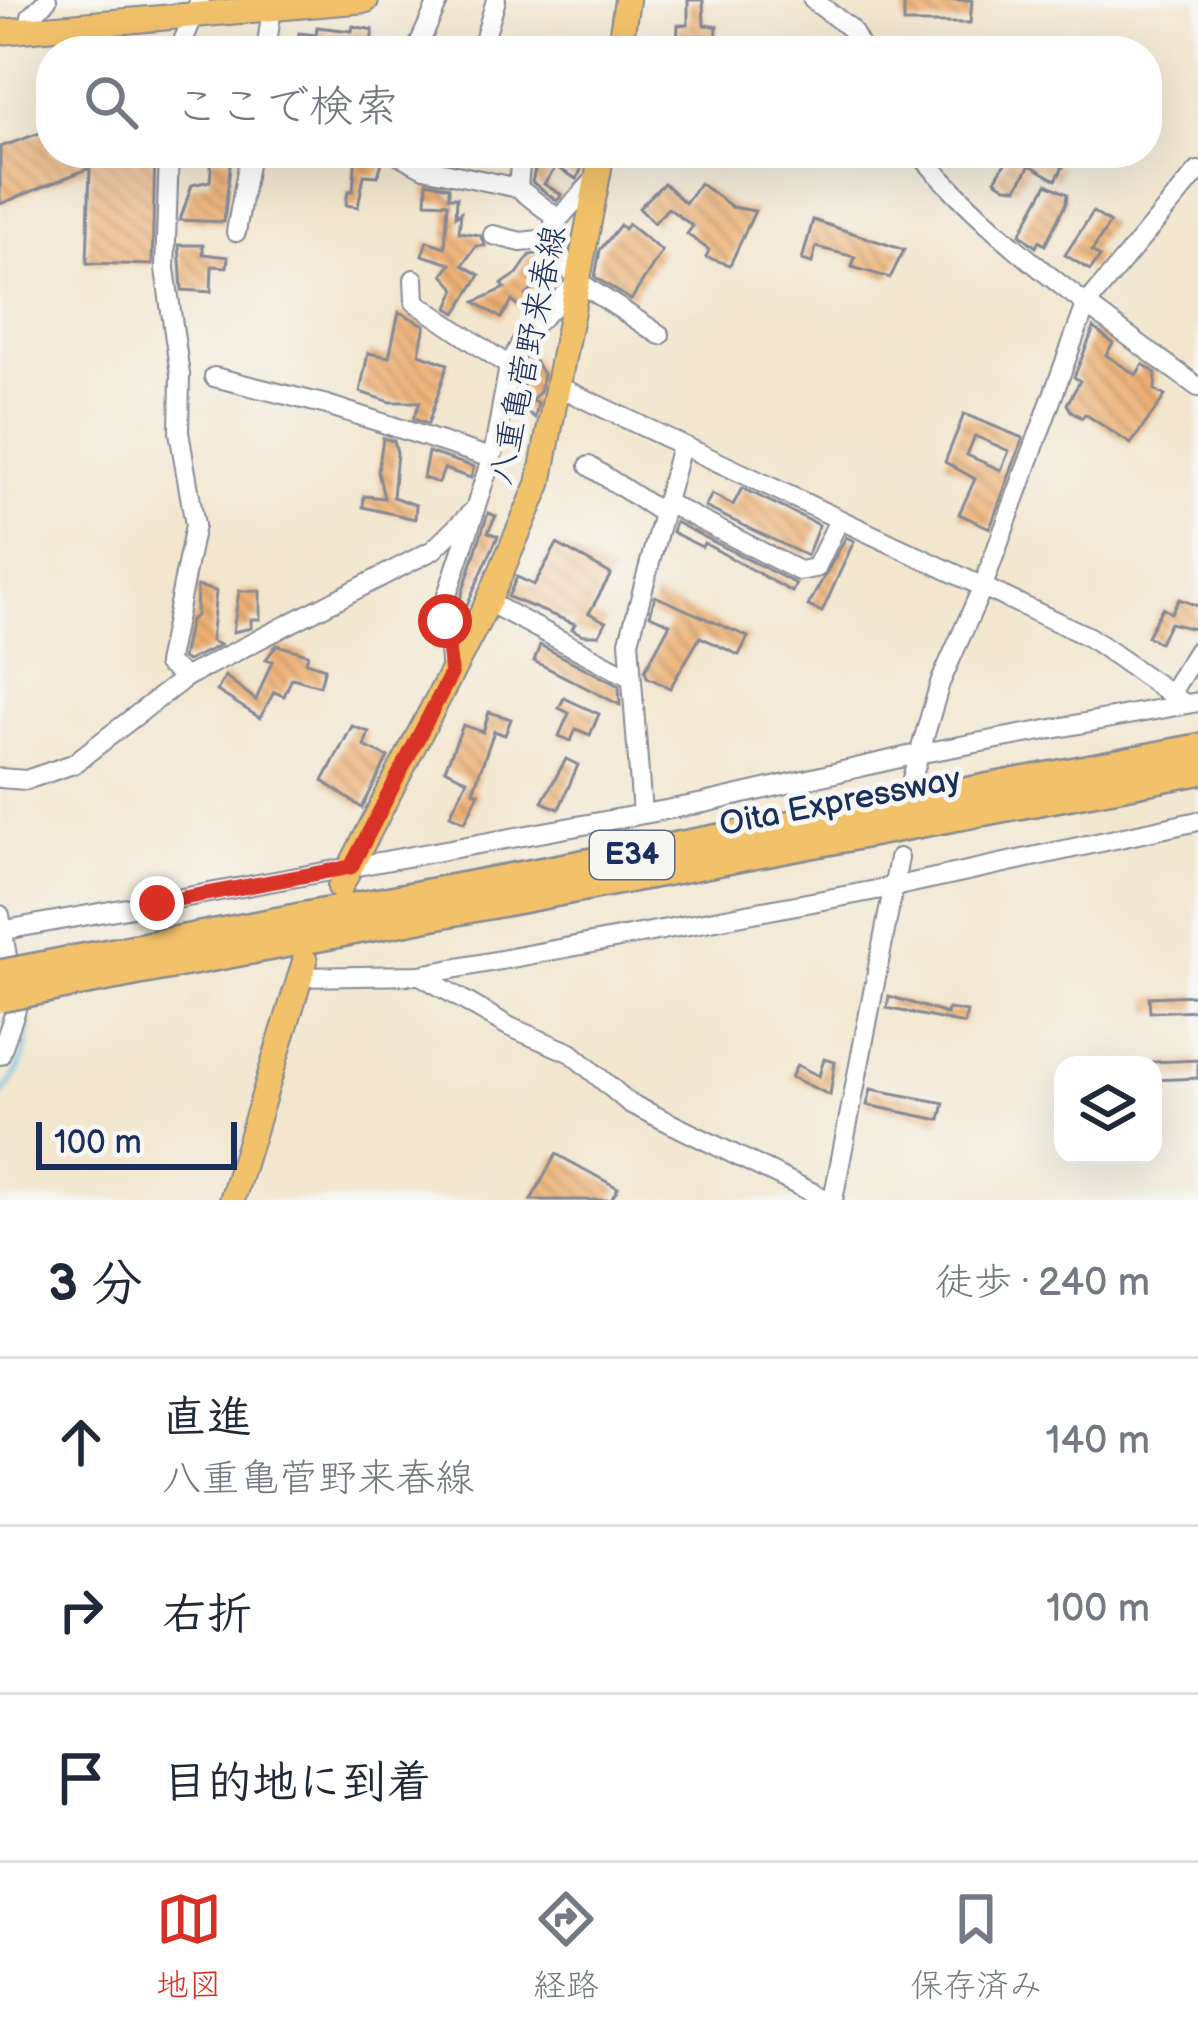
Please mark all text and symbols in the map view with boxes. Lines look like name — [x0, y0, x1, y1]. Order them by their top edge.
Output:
search box — [36, 36, 1162, 168]
icon: search — [78, 69, 144, 135]
text: ここで検索 — [174, 80, 399, 135]
street label: 八重亀菅野来春線 — [481, 222, 575, 488]
route start — [418, 594, 472, 648]
street label: Oita Expressway — [716, 759, 964, 845]
road number: E34 — [590, 831, 674, 879]
route end — [130, 876, 184, 930]
map controls — [1054, 1056, 1162, 1164]
button: layers — [1054, 1056, 1162, 1164]
scale bar — [36, 1116, 237, 1169]
text: 100 m — [54, 1123, 142, 1163]
text: 3 分 — [48, 1254, 143, 1315]
text: 徒歩 · 240 m — [935, 1260, 1150, 1307]
text: 直進 — [162, 1391, 252, 1446]
icon: ahead — [48, 1409, 114, 1475]
text: 140 m — [1045, 1418, 1150, 1465]
text: 八重亀菅野来春線 — [162, 1456, 474, 1503]
icon: right — [48, 1577, 114, 1643]
text: 100 m — [1046, 1586, 1150, 1633]
text: 右折 — [162, 1588, 252, 1643]
icon: arrive — [48, 1745, 114, 1811]
text: 目的地に到着 — [162, 1756, 432, 1811]
tab: 地図 — [156, 1886, 222, 2006]
tab: 経路 — [533, 1886, 599, 2006]
tab: 保存済み — [910, 1886, 1042, 2006]

